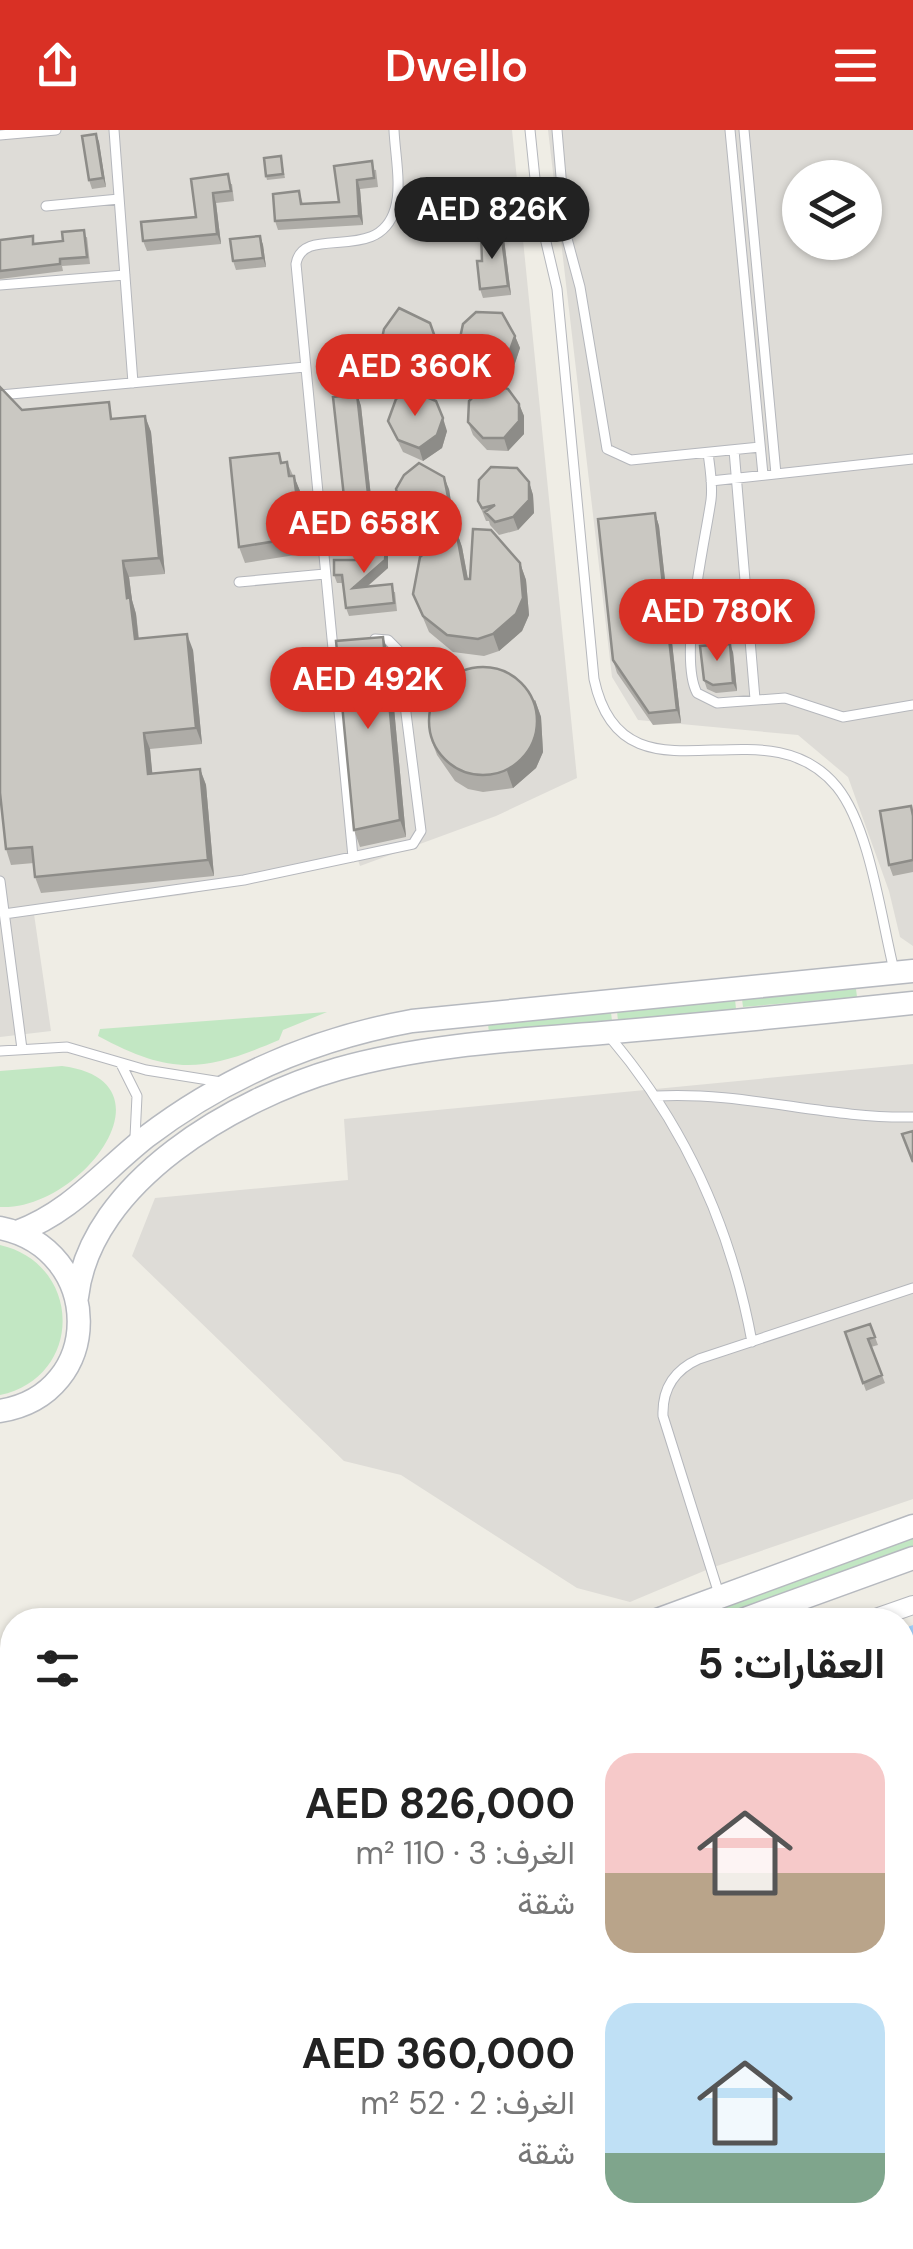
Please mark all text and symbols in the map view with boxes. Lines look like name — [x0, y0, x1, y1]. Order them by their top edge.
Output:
text: Dwello — [385, 36, 528, 95]
icon: share — [30, 38, 85, 93]
icon: menu — [828, 38, 883, 93]
map controls — [782, 160, 882, 260]
button: layers — [782, 160, 882, 260]
pin: AED 826K — [389, 177, 595, 262]
text: AED 826K — [416, 188, 568, 230]
pin: AED 360K — [312, 334, 518, 419]
text: AED 360K — [338, 345, 492, 387]
pin: AED 658K — [261, 491, 467, 576]
text: AED 658K — [288, 502, 440, 544]
pin: AED 780K — [614, 579, 820, 664]
text: AED 780K — [641, 590, 793, 632]
pin: AED 492K — [265, 647, 471, 732]
text: AED 492K — [292, 658, 444, 700]
text: العقارات: 5 — [698, 1636, 885, 1691]
icon: filters — [30, 1641, 85, 1696]
text: AED 826,000 — [305, 1776, 575, 1831]
icon: home — [685, 1793, 805, 1913]
text: الغرف: 3 · 110 m² — [355, 1832, 575, 1874]
text: شقة — [517, 1882, 575, 1924]
text: AED 360,000 — [302, 2026, 575, 2081]
icon: home — [685, 2043, 805, 2163]
text: الغرف: 2 · 52 m² — [360, 2082, 575, 2124]
text: شقة — [517, 2132, 575, 2174]

